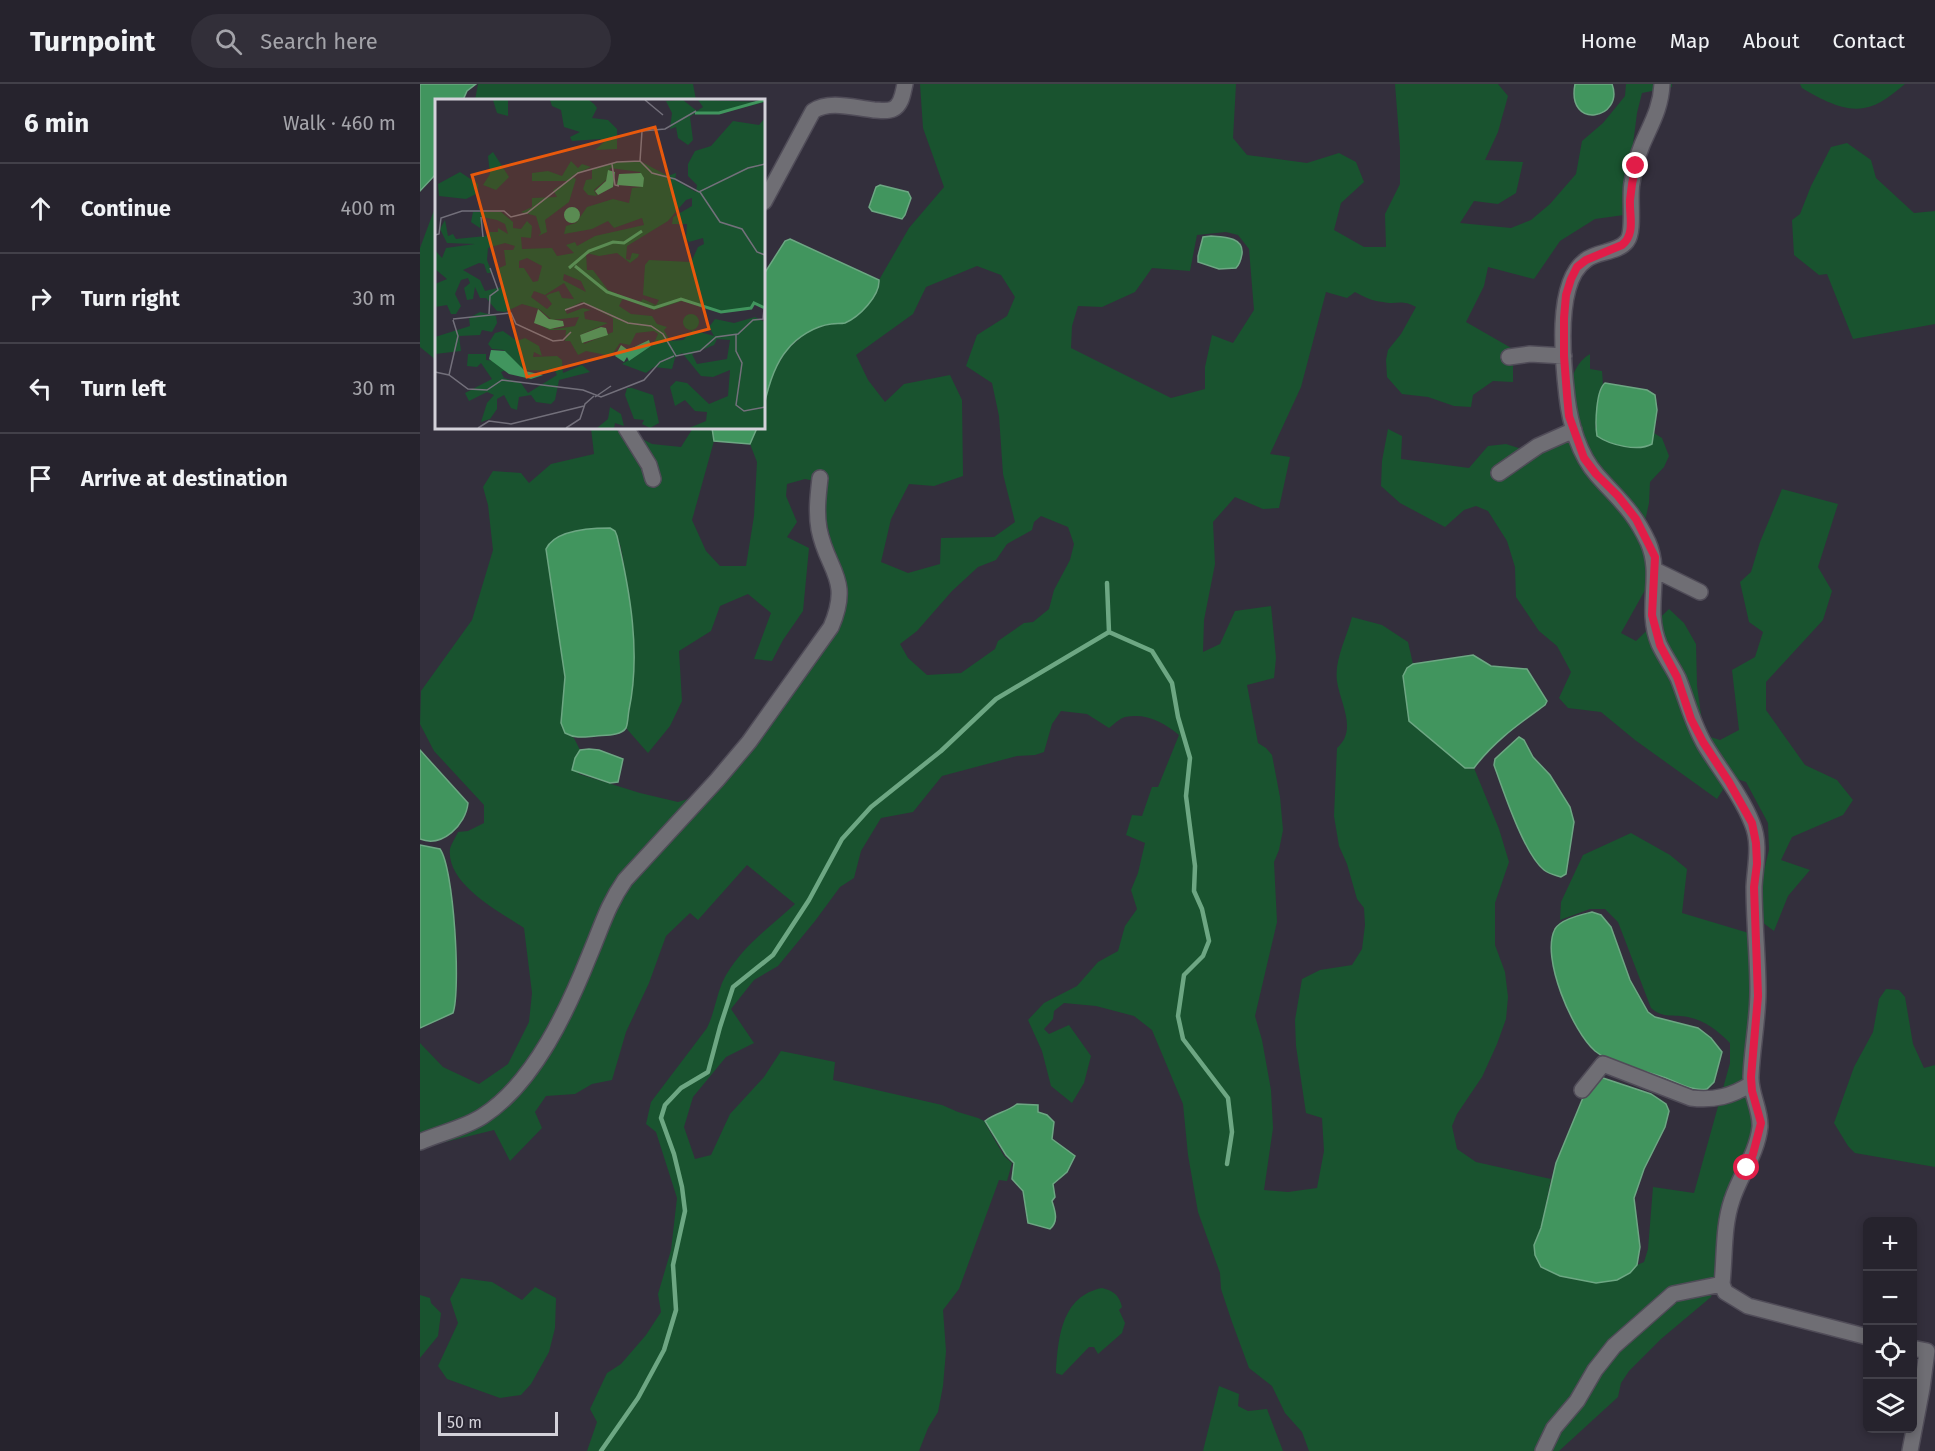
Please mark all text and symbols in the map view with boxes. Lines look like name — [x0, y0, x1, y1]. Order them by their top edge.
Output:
search box — [191, 14, 611, 68]
text: Turnpoint — [30, 25, 155, 58]
icon: search — [212, 25, 245, 58]
text: Search here — [260, 28, 378, 55]
text: Home — [1581, 28, 1637, 54]
text: Map — [1670, 28, 1710, 54]
text: About — [1743, 28, 1800, 54]
text: Contact — [1833, 28, 1905, 54]
inset map — [435, 99, 765, 429]
text: 6 min — [24, 108, 89, 139]
text: Walk · 460 m — [283, 111, 396, 135]
route end — [1622, 152, 1648, 178]
icon: ahead — [24, 192, 57, 225]
text: Continue — [81, 195, 171, 222]
text: 400 m — [341, 196, 396, 220]
icon: right — [24, 282, 57, 315]
text: Turn right — [81, 285, 180, 312]
text: 30 m — [352, 286, 396, 310]
icon: left — [24, 372, 57, 405]
text: Turn left — [81, 375, 166, 402]
text: 30 m — [352, 376, 396, 400]
icon: arrive — [24, 462, 57, 495]
text: Arrive at destination — [81, 465, 288, 492]
route start — [1733, 1154, 1759, 1180]
map controls — [1863, 1217, 1917, 1433]
button: + — [1863, 1217, 1917, 1271]
button: − — [1863, 1271, 1917, 1325]
button: locate — [1863, 1325, 1917, 1379]
button: layers — [1863, 1379, 1917, 1433]
scale bar — [438, 1409, 558, 1436]
text: 50 m — [447, 1413, 482, 1432]

